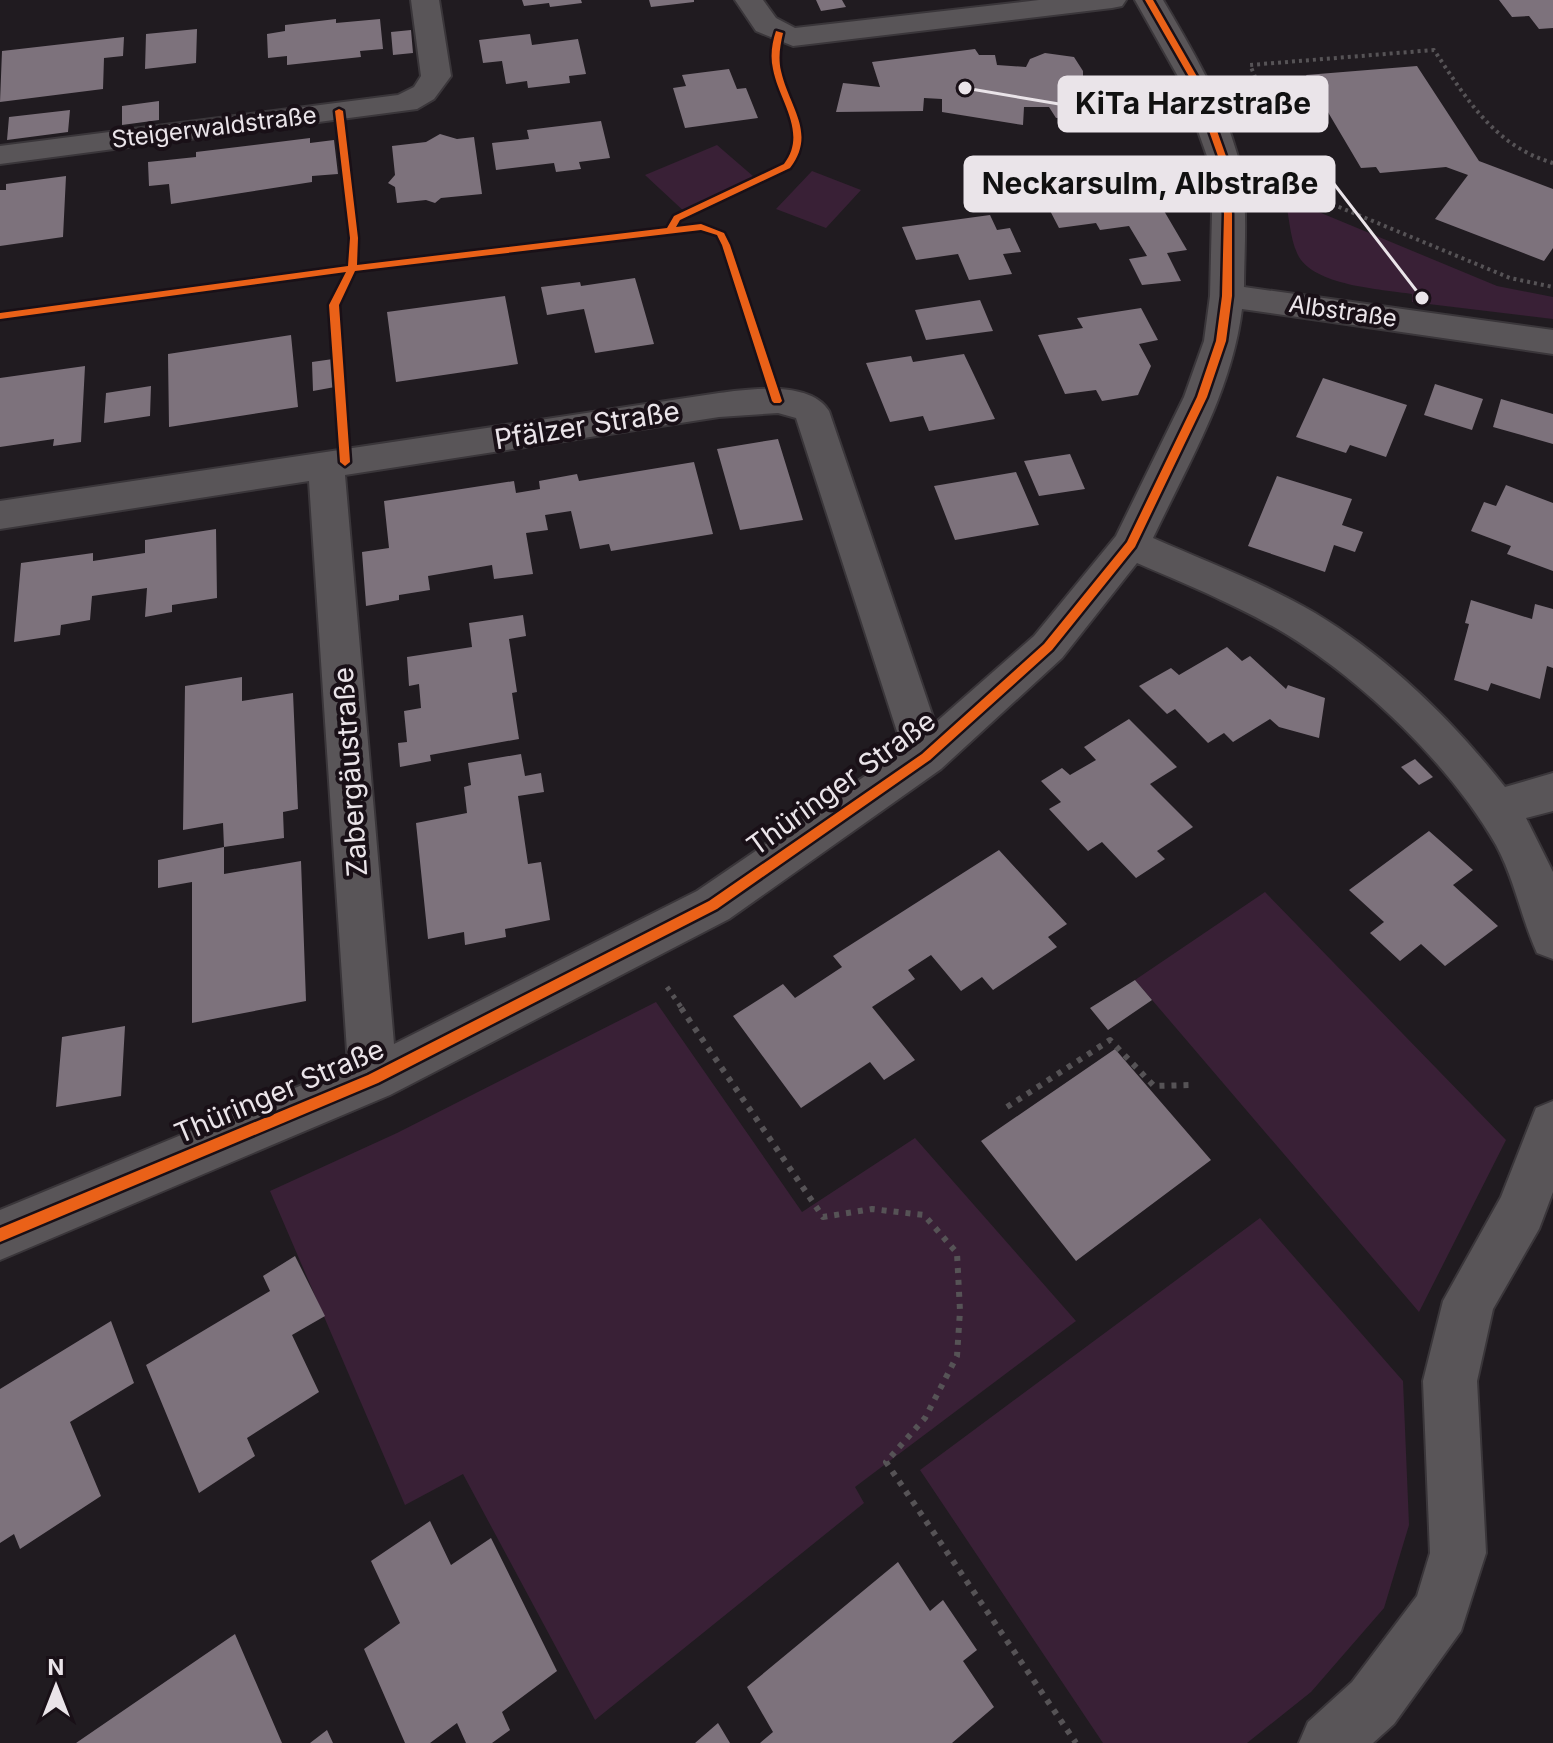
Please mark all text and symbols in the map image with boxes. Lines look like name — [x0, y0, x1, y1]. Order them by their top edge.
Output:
callout: KiTa Harzstraße — [1059, 77, 1327, 131]
text: KiTa Harzstraße — [1075, 85, 1311, 121]
street label: Steigerwaldstraße — [110, 100, 318, 154]
callout: Neckarsulm, Albstraße — [965, 157, 1334, 211]
text: Neckarsulm, Albstraße — [982, 165, 1318, 201]
street label: Albstraße — [1287, 289, 1399, 333]
street label: Pfälzer Straße — [492, 394, 682, 456]
street label: Zabergäustraße — [326, 666, 374, 878]
street label: Thüringer Straße — [740, 703, 942, 863]
street label: Thüringer Straße — [169, 1032, 389, 1150]
north arrow — [16, 1647, 96, 1727]
text: N — [48, 1654, 64, 1680]

